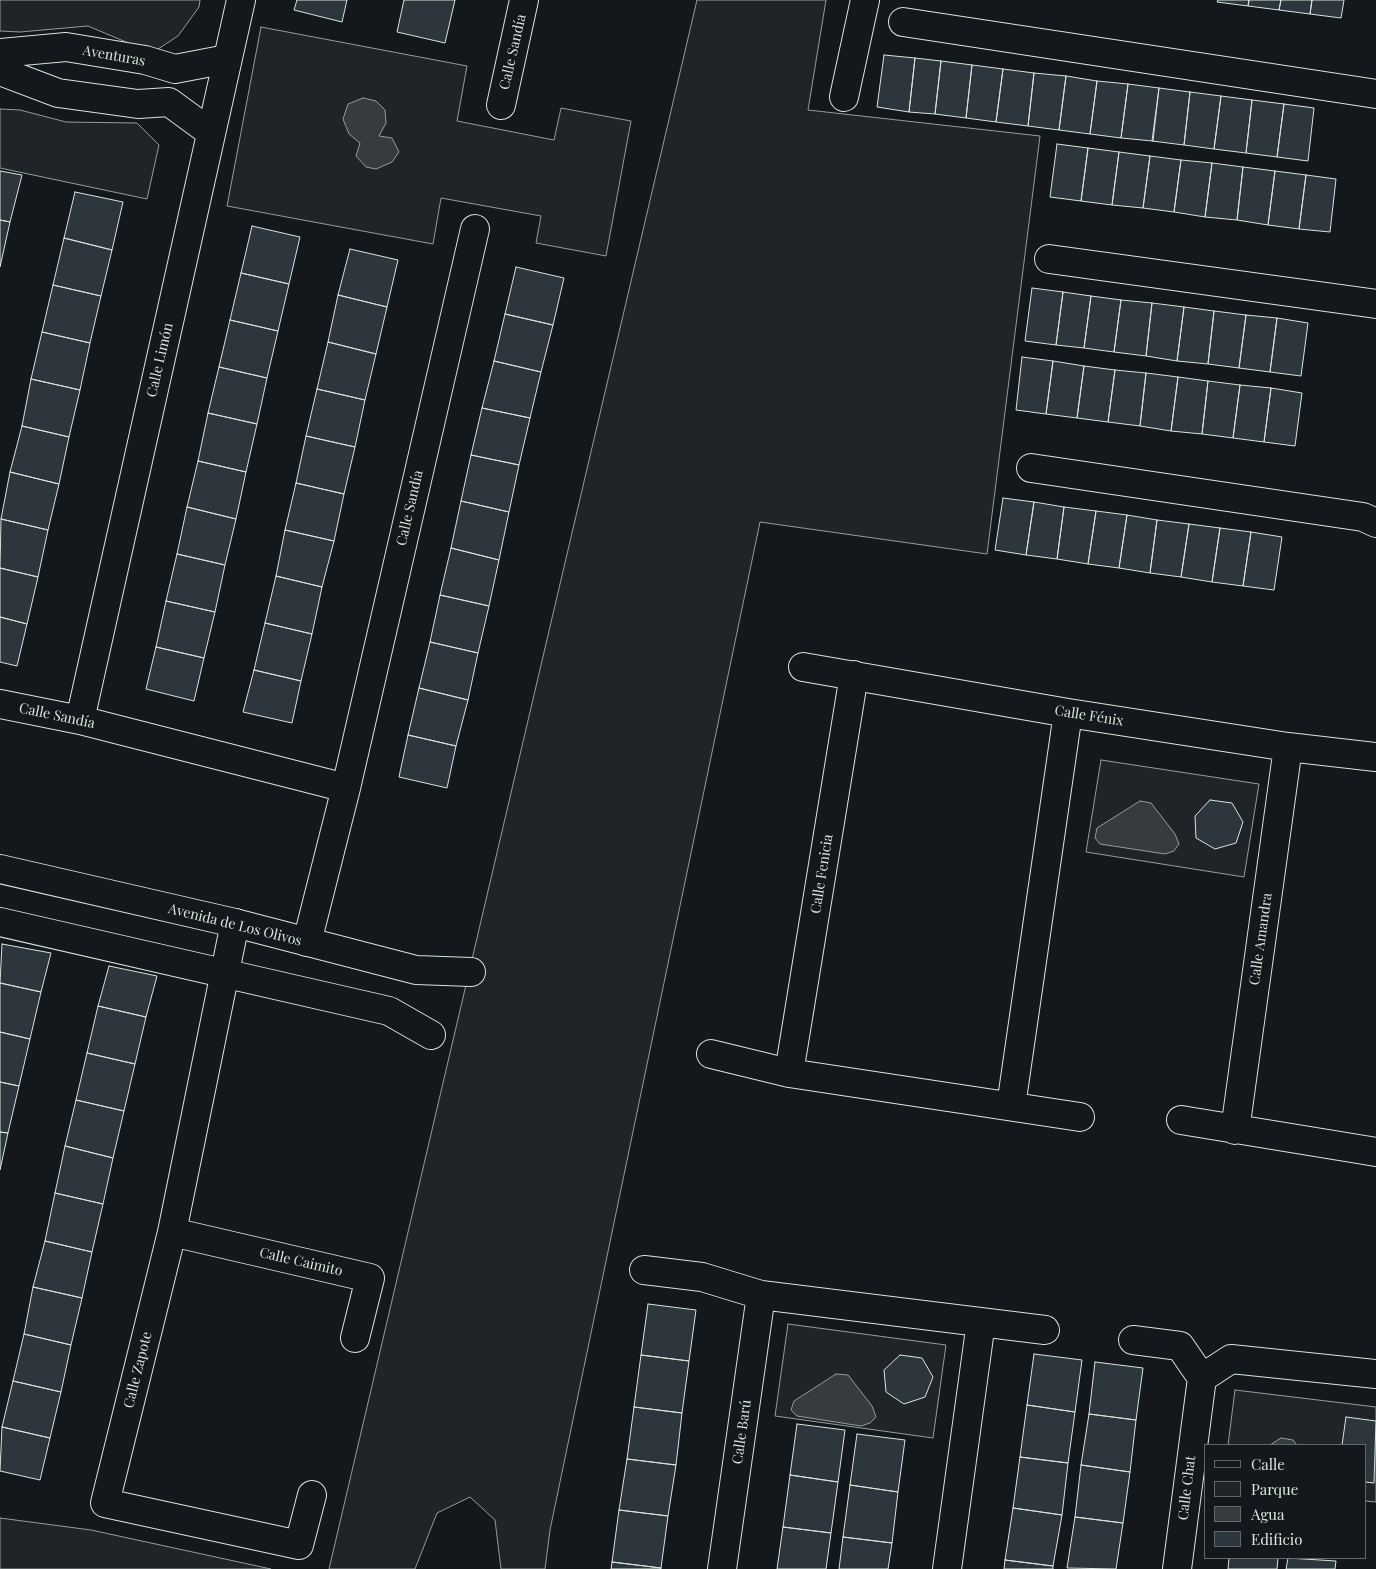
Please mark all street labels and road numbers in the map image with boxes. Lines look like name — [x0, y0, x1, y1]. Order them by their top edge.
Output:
street label: Calle Sandía — [496, 13, 530, 91]
street label: Aventuras — [81, 42, 147, 70]
street label: Calle Limón — [143, 321, 177, 399]
street label: Calle Sandía — [393, 469, 427, 547]
street label: Calle Sandía — [18, 700, 96, 732]
street label: Calle Fénix — [1053, 702, 1125, 730]
street label: Calle Fenicia — [807, 833, 837, 915]
street label: Calle Amandra — [1246, 892, 1276, 986]
street label: Avenida de Los Olivos — [166, 900, 304, 950]
street label: Calle Caimito — [258, 1244, 344, 1280]
street label: Calle Zapote — [120, 1330, 156, 1410]
street label: Calle Barú — [729, 1399, 755, 1465]
street label: Calle Chat — [1175, 1455, 1199, 1521]

